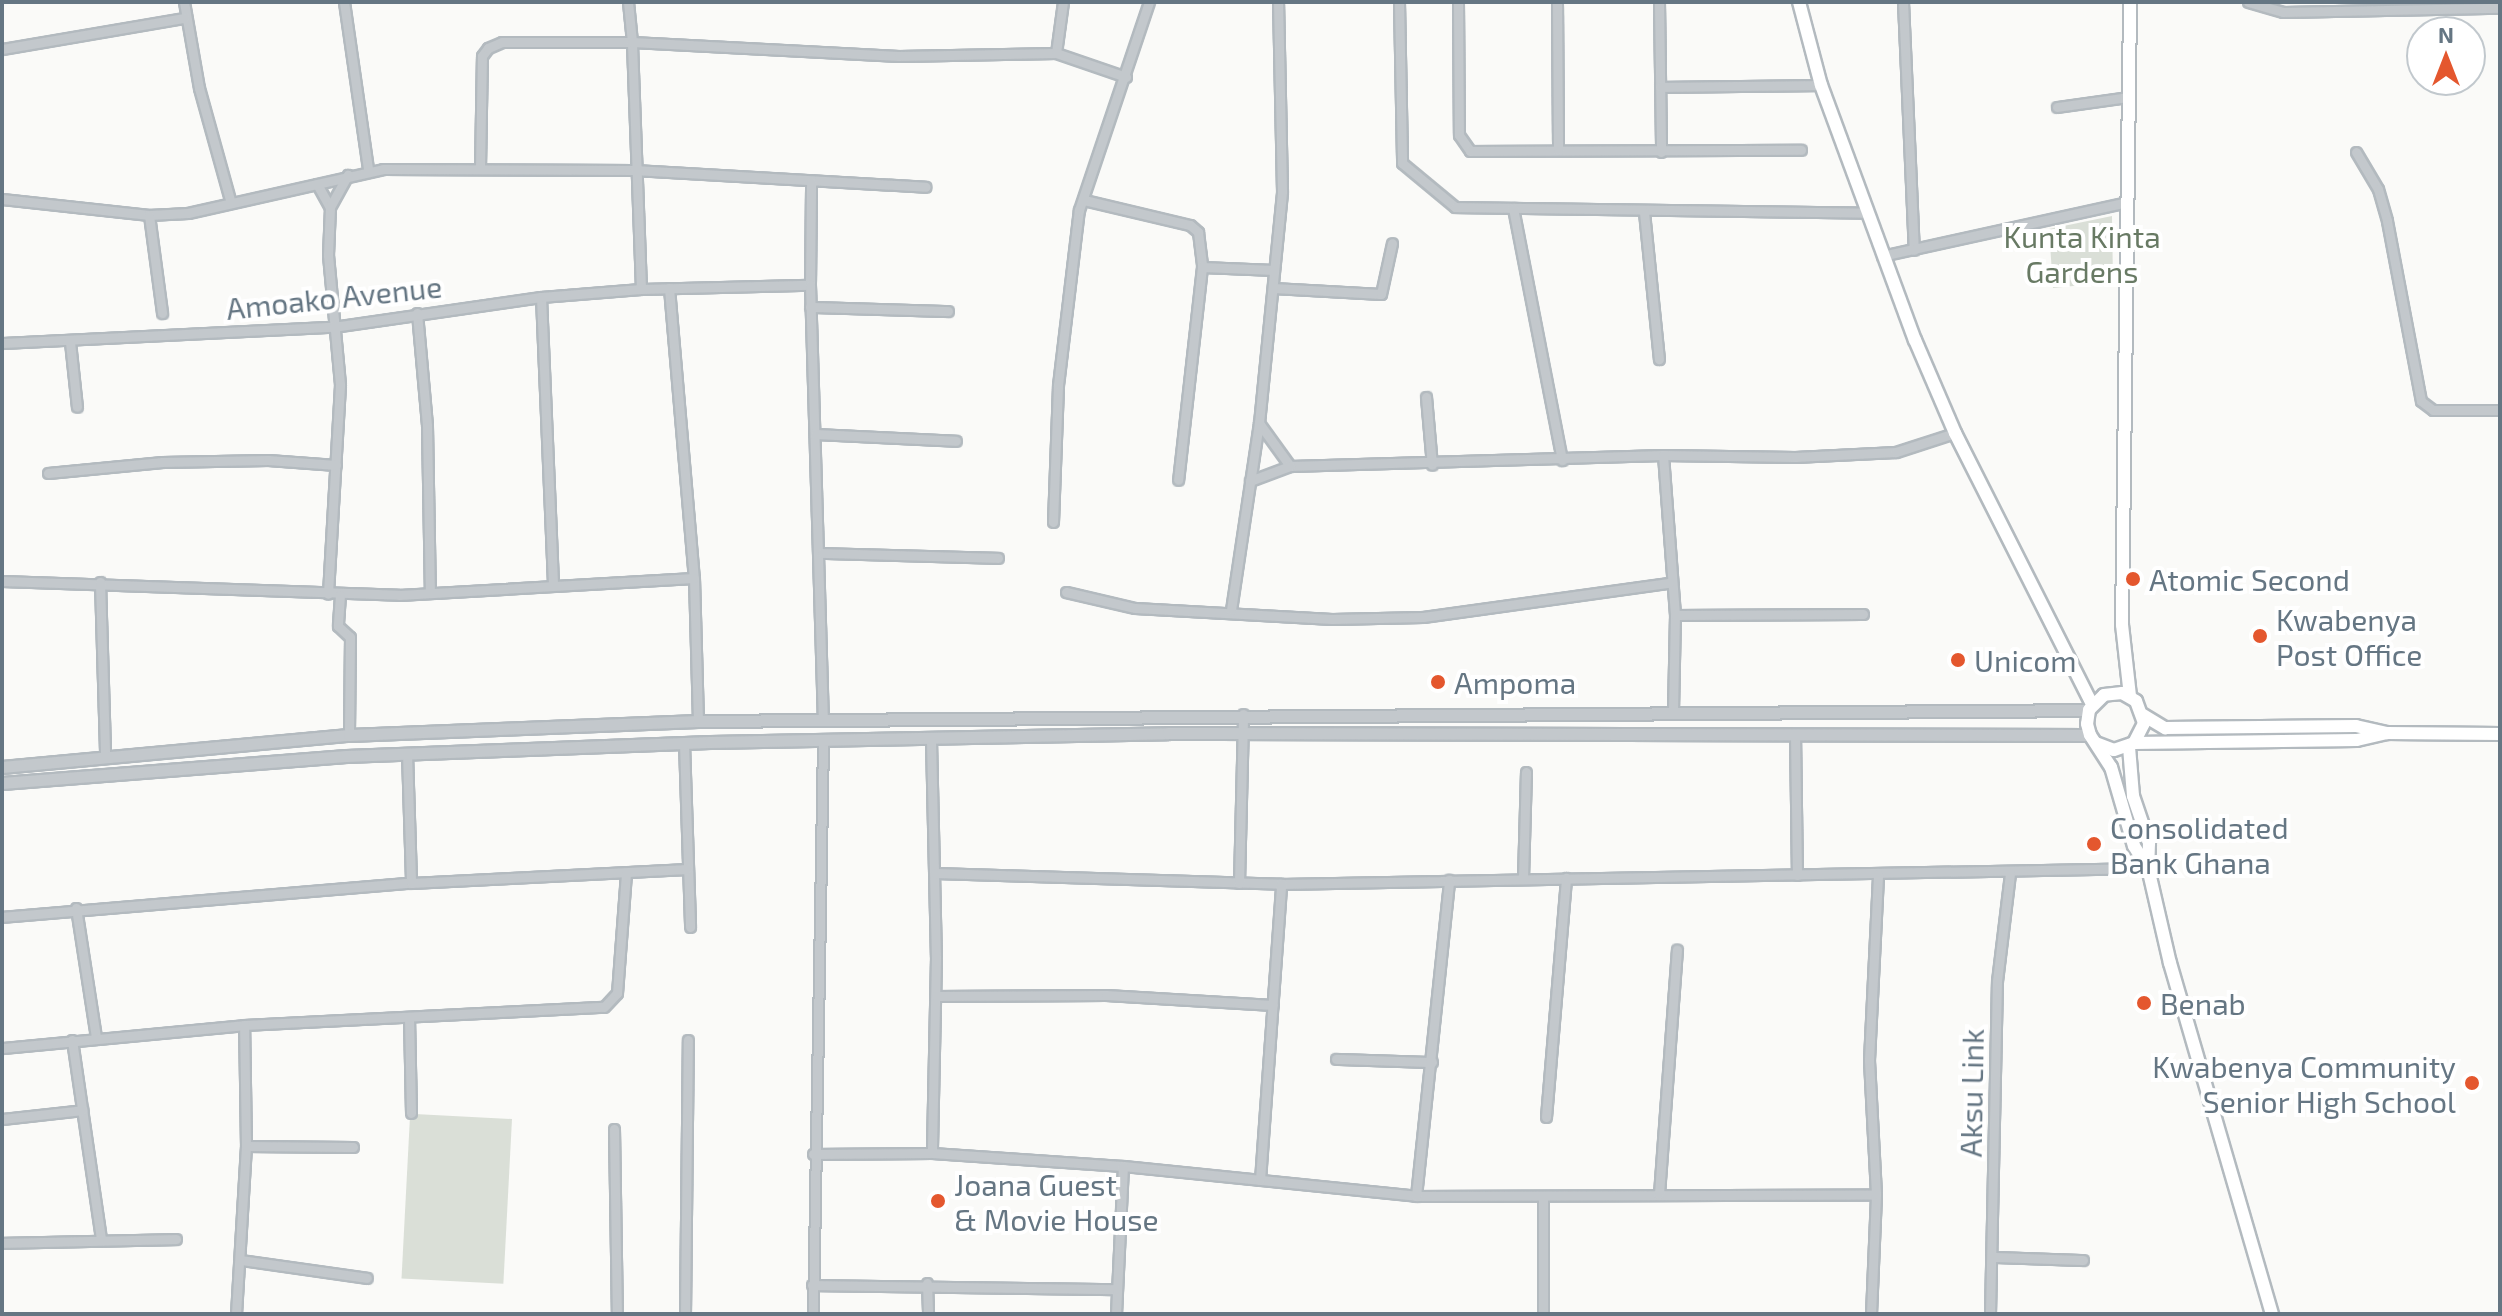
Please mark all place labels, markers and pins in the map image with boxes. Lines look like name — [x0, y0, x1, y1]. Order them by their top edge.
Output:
place label: Atomic Second — [2149, 561, 2350, 597]
marker: Atomic Second — [2124, 570, 2142, 588]
place label: Kwabenya Post Office — [2276, 601, 2422, 672]
marker: Kwabenya Post Office — [2251, 627, 2269, 645]
place label: Unicom — [1974, 642, 2077, 678]
marker: Unicom — [1949, 651, 1967, 669]
place label: Ampoma — [1454, 664, 1576, 700]
marker: Ampoma — [1429, 673, 1447, 691]
place label: Consolidated Bank Ghana — [2110, 809, 2289, 880]
marker: Consolidated Bank Ghana — [2085, 835, 2103, 853]
place label: Benab — [2160, 985, 2246, 1021]
marker: Benab — [2135, 994, 2153, 1012]
place label: Kwabenya Community Senior High School — [2152, 1048, 2456, 1118]
marker: Kwabenya Community Senior High School — [2463, 1074, 2481, 1092]
place label: Joana Guest & Movie House — [954, 1166, 1159, 1236]
marker: Joana Guest & Movie House — [929, 1192, 947, 1210]

